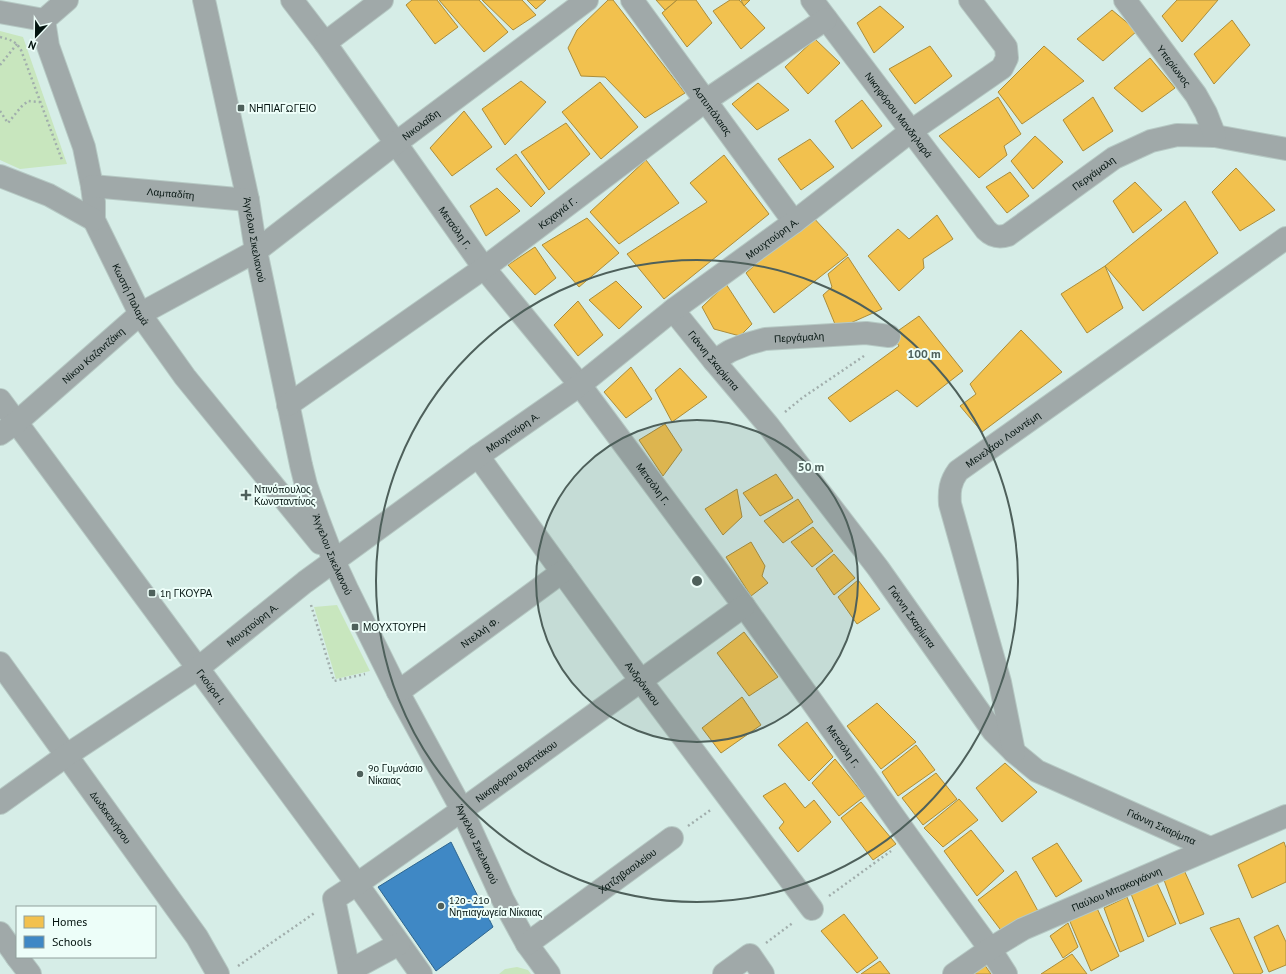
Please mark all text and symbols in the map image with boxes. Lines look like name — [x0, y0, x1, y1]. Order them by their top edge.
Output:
north arrow — [16, 16, 56, 56]
text: N — [26, 37, 38, 53]
street label: Υπερίωνος — [1154, 42, 1194, 90]
street label: Νικηφόρου Μανδηλαρά — [862, 70, 935, 161]
street label: Αστυπάλαιας — [690, 84, 735, 138]
place label: ΝΗΠΙΑΓΩΓΕΙΟ — [249, 102, 317, 115]
marker: ΝΗΠΙΑΓΩΓΕΙΟ — [236, 103, 246, 113]
street label: Νικολαΐδη — [399, 107, 442, 143]
street label: Περγάμαλη — [1070, 153, 1118, 193]
street label: Λαμπαδίτη — [146, 185, 195, 202]
street label: Κεχαγιά Γ. — [536, 194, 580, 232]
street label: Άγγελου Σικελιανού — [241, 196, 268, 284]
street label: Μετσόλη Γ. — [435, 204, 474, 251]
street label: Μουχτούρη Α. — [743, 215, 801, 262]
street label: Κωστή Παλαμά — [109, 261, 152, 328]
street label: Νίκου Καζαντζάκη — [59, 325, 127, 387]
street label: Γιάννη Σκαρίμπα — [685, 328, 742, 394]
street label: Περγάμαλη — [774, 330, 824, 345]
text: 100 m — [907, 346, 941, 361]
street label: Μουχτούρη Α. — [484, 409, 542, 456]
street label: Μενελάου Λουντέμη — [963, 409, 1043, 471]
text: 50 m — [798, 459, 824, 474]
street label: Μετσόλη Γ. — [633, 460, 673, 508]
place label: Ντινόπουλος Κωνσταντίνος — [254, 483, 316, 508]
marker: Ντινόπουλος Κωνσταντίνος — [241, 490, 251, 500]
street label: Άγγελου Σικελιανού — [310, 512, 355, 597]
centre of rings — [690, 574, 704, 588]
street label: Γιάννη Σκαρίμπα — [885, 583, 939, 651]
place label: 1η ΓΚΟΥΡΑ — [160, 587, 213, 600]
marker: 1η ΓΚΟΥΡΑ — [147, 588, 157, 598]
street label: Μουχτούρη Α. — [224, 600, 281, 650]
street label: Ντελλή Φ. — [458, 615, 501, 651]
place label: ΜΟΥΧΤΟΥΡΗ — [363, 621, 426, 634]
marker: ΜΟΥΧΤΟΥΡΗ — [350, 622, 360, 632]
street label: Ανδρόνικου — [622, 659, 663, 708]
street label: Γκούρα Ι. — [194, 667, 228, 707]
street label: Μετσόλη Γ. — [824, 722, 863, 770]
street label: Νικηφόρου Βρεττάκου — [473, 737, 560, 805]
place label: 9ο Γυμνάσιο Νίκαιας — [368, 762, 423, 787]
marker: 9ο Γυμνάσιο Νίκαιας — [355, 769, 365, 779]
street label: Δωδεκανήσου — [87, 789, 134, 847]
street label: Άγγελου Σικελιανού — [453, 802, 501, 886]
street label: Γιάννη Σκαρίμπα — [1125, 806, 1198, 848]
street label: Χατζηβασιλείου — [596, 846, 659, 897]
street label: Παύλου Μπακογιάννη — [1069, 864, 1164, 914]
place label: 12ο - 21ο Νηπιαγωγεία Νίκαιας — [449, 894, 542, 919]
marker: 12ο - 21ο Νηπιαγωγεία Νίκαιας — [436, 901, 446, 911]
legend — [16, 906, 156, 958]
text: Homes — [52, 914, 87, 929]
text: Schools — [52, 934, 92, 949]

